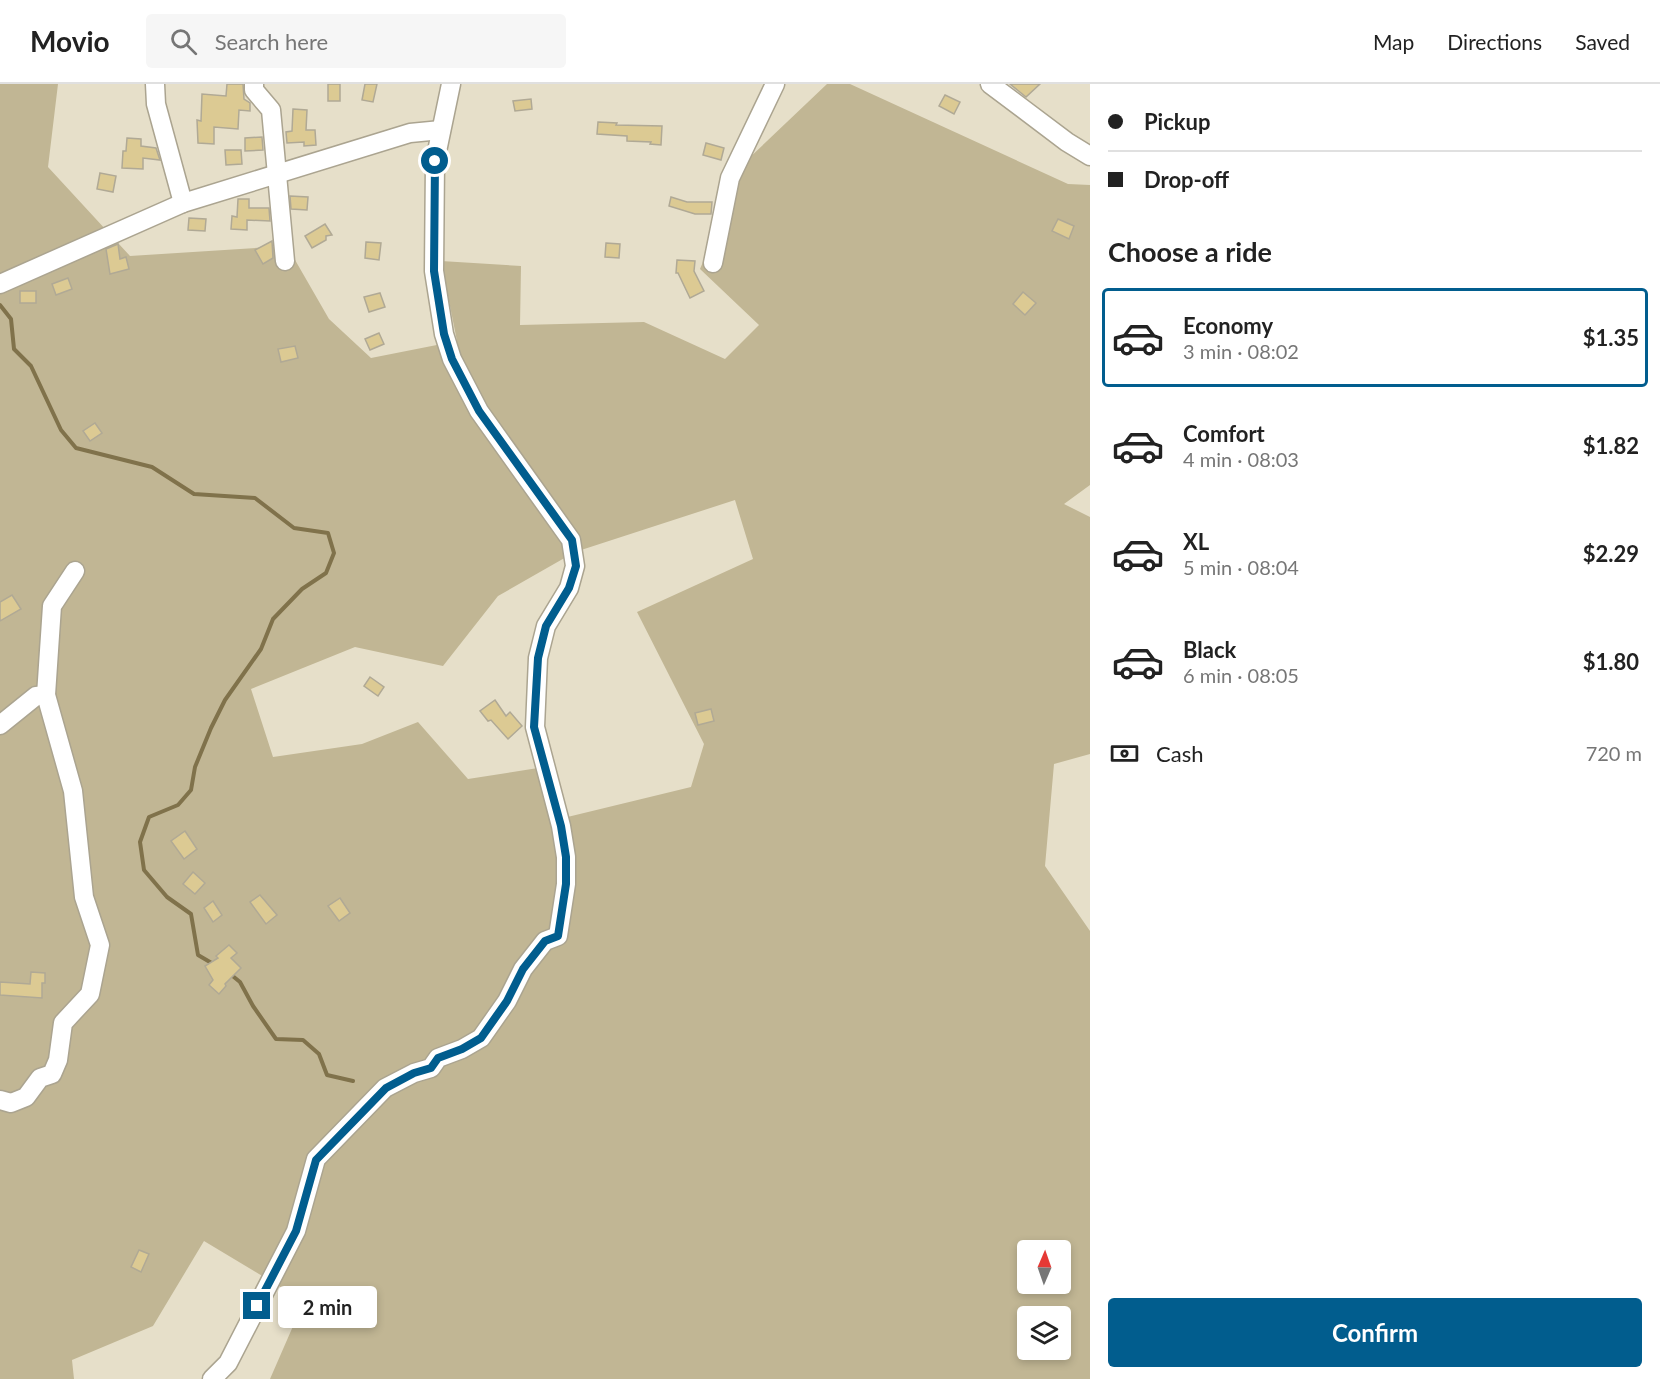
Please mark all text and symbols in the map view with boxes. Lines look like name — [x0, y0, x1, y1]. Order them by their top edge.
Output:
search box — [146, 14, 566, 68]
text: Movio — [30, 24, 110, 58]
icon: search — [167, 25, 200, 58]
text: Search here — [215, 28, 328, 55]
text: Map — [1373, 29, 1414, 54]
text: Directions — [1447, 29, 1542, 54]
text: Saved — [1575, 29, 1630, 54]
text: Pickup — [1144, 108, 1210, 135]
route start — [421, 147, 448, 174]
text: Drop-off — [1144, 166, 1229, 193]
text: Choose a ride — [1108, 235, 1272, 268]
icon: car — [1111, 311, 1165, 365]
text: Economy — [1183, 312, 1273, 339]
text: $1.35 — [1583, 324, 1639, 351]
text: 3 min · 08:02 — [1183, 339, 1299, 363]
icon: car — [1111, 419, 1165, 473]
text: Comfort — [1183, 420, 1265, 447]
text: $1.82 — [1583, 432, 1639, 459]
text: 4 min · 08:03 — [1183, 447, 1299, 471]
icon: car — [1111, 527, 1165, 581]
text: XL — [1183, 528, 1209, 555]
text: $2.29 — [1583, 540, 1639, 567]
text: 5 min · 08:04 — [1183, 555, 1299, 579]
icon: car — [1111, 635, 1165, 689]
text: Black — [1183, 636, 1236, 663]
text: $1.80 — [1583, 648, 1639, 675]
text: 6 min · 08:05 — [1183, 663, 1299, 687]
icon: cash — [1108, 737, 1141, 770]
text: Cash — [1156, 740, 1203, 767]
text: 720 m — [1586, 741, 1642, 765]
north arrow — [1017, 1240, 1071, 1294]
map controls — [1017, 1240, 1071, 1360]
callout: 2 min — [278, 1285, 377, 1327]
route end — [243, 1292, 270, 1319]
text: 2 min — [303, 1295, 352, 1319]
button: Confirm — [1108, 1298, 1642, 1367]
button: layers — [1017, 1306, 1071, 1360]

